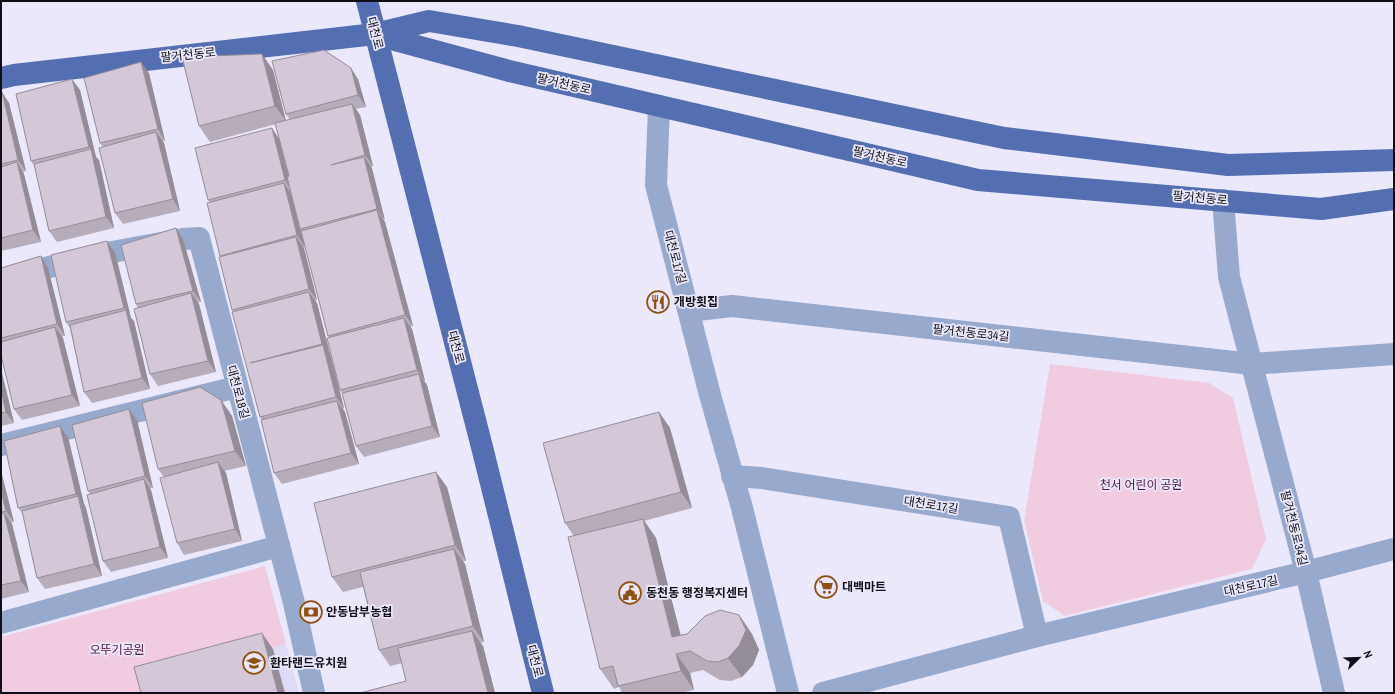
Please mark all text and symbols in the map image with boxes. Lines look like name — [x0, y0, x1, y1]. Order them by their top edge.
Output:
street label: 대천로 — [363, 15, 387, 51]
street label: 팔거천동로 — [160, 44, 216, 66]
street label: 팔거천동로 — [535, 70, 593, 98]
street label: 팔거천동로 — [851, 143, 909, 171]
street label: 팔거천동로 — [1172, 188, 1228, 208]
street label: 대천로17길 — [660, 228, 690, 286]
restaurant icon: 개방횟집 — [645, 289, 671, 315]
place label: 개방횟집 — [674, 294, 718, 310]
street label: 팔거천동로34길 — [932, 321, 1010, 345]
street label: 대천로 — [444, 329, 468, 365]
street label: 대천로18길 — [223, 363, 253, 421]
park label: 천서 어린이 공원 — [1100, 477, 1182, 493]
street label: 팔거천동로34길 — [1277, 489, 1311, 567]
street label: 대천로17길 — [903, 493, 959, 517]
street label: 대천로17길 — [1222, 572, 1280, 600]
supermarket icon: 대백마트 — [813, 574, 839, 600]
place label: 대백마트 — [842, 579, 886, 595]
public building icon: 동천동 행정복지센터 — [617, 580, 643, 606]
place label: 동천동 행정복지센터 — [646, 585, 748, 601]
bank icon: 안동남부농협 — [298, 599, 324, 625]
place label: 안동남부농협 — [326, 604, 392, 620]
north arrow — [1339, 638, 1379, 678]
park label: 오뚜기공원 — [89, 642, 145, 658]
street label: 대천로 — [523, 643, 547, 679]
text: N — [1360, 648, 1376, 660]
school or university icon: 환타랜드유치원 — [241, 650, 267, 676]
place label: 환타랜드유치원 — [270, 655, 347, 671]

